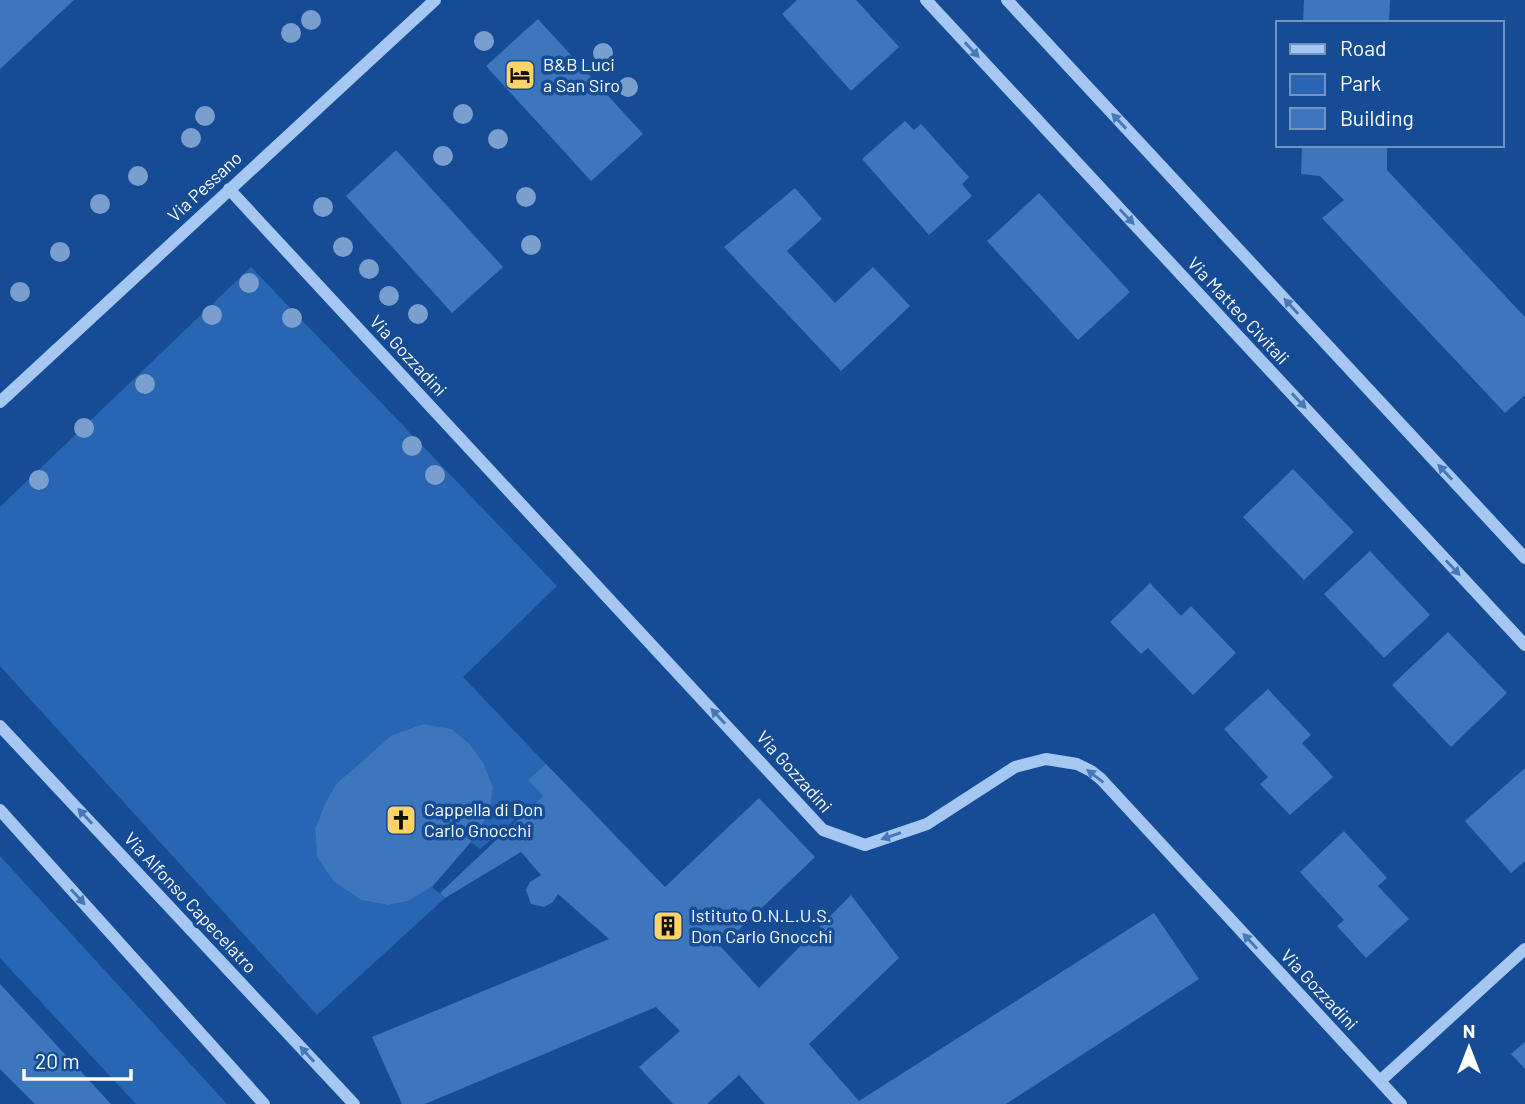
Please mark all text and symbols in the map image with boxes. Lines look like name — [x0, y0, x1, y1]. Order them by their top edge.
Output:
legend — [1276, 21, 1504, 147]
text: Road — [1340, 35, 1386, 60]
one-way arrow — [964, 41, 980, 58]
place label: B&B Luci a San Siro — [543, 53, 620, 96]
hotel icon: B&B Luci a San Siro — [503, 58, 537, 92]
text: Park — [1340, 70, 1381, 95]
text: Building — [1340, 105, 1414, 130]
one-way arrow — [1111, 112, 1127, 130]
street label: Via Pessano — [163, 146, 246, 226]
one-way arrow — [1119, 208, 1135, 226]
street label: Via Matteo Civitali — [1183, 252, 1294, 369]
one-way arrow — [1283, 298, 1299, 315]
street label: Via Gozzadini — [366, 310, 452, 400]
one-way arrow — [1290, 392, 1306, 409]
one-way arrow — [1438, 464, 1454, 481]
one-way arrow — [1445, 559, 1461, 576]
one-way arrow — [710, 707, 727, 724]
street label: Via Gozzadini — [752, 726, 837, 817]
one-way arrow — [1086, 768, 1104, 783]
place label: Cappella di Don Carlo Gnocchi — [424, 798, 543, 841]
church icon: Cappella di Don Carlo Gnocchi — [384, 803, 418, 837]
one-way arrow — [78, 808, 94, 825]
street label: Via Alfonso Capecelatro — [120, 827, 262, 977]
one-way arrow — [881, 831, 902, 842]
one-way arrow — [70, 888, 86, 905]
place label: Istituto O.N.L.U.S. Don Carlo Gnocchi — [691, 904, 833, 947]
building icon: Istituto O.N.L.U.S. Don Carlo Gnocchi — [651, 909, 685, 943]
one-way arrow — [1243, 933, 1259, 950]
street label: Via Gozzadini — [1277, 944, 1363, 1034]
north arrow — [1434, 1013, 1504, 1083]
text: N — [1463, 1019, 1475, 1042]
scale bar — [24, 1038, 131, 1082]
one-way arrow — [300, 1046, 316, 1063]
text: 20 m — [35, 1048, 80, 1073]

